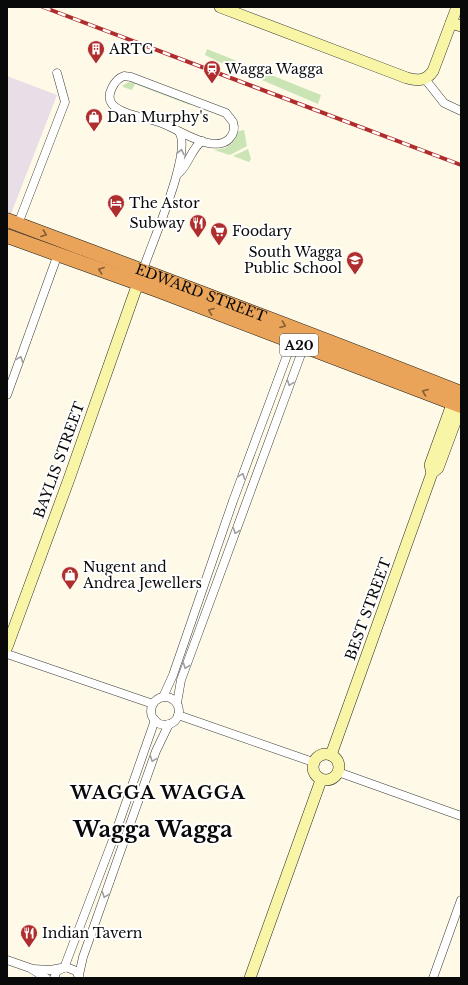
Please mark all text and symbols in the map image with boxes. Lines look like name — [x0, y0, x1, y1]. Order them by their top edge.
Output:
building icon: ARTC — [86, 39, 106, 64]
place label: ARTC — [108, 40, 153, 58]
station icon: Wagga Wagga — [202, 59, 222, 84]
place label: Wagga Wagga — [224, 60, 324, 78]
shop icon: Dan Murphy's — [84, 107, 104, 132]
place label: Dan Murphy's — [107, 108, 209, 126]
one-way arrow — [177, 149, 185, 155]
hotel icon: The Astor — [106, 193, 126, 218]
place label: The Astor — [129, 194, 200, 212]
restaurant icon: Subway — [188, 213, 208, 238]
place label: Subway — [129, 214, 185, 232]
supermarket icon: Foodary — [209, 221, 229, 246]
place label: Foodary — [232, 222, 292, 240]
one-way arrow — [40, 229, 47, 237]
place label: South Wagga Public School — [244, 243, 342, 277]
school or university icon: South Wagga Public School — [345, 250, 365, 275]
street label: EDWARD STREET — [133, 260, 269, 326]
one-way arrow — [98, 266, 105, 274]
one-way arrow — [208, 308, 215, 316]
one-way arrow — [280, 321, 287, 329]
road number: A20 — [280, 334, 318, 356]
one-way arrow — [16, 355, 24, 362]
one-way arrow — [287, 379, 295, 386]
one-way arrow — [421, 388, 428, 396]
street label: BAYLIS STREET — [30, 399, 88, 521]
one-way arrow — [238, 473, 246, 480]
one-way arrow — [233, 528, 241, 535]
street label: BEST STREET — [341, 555, 395, 663]
place label: Nugent and Andrea Jewellers — [82, 558, 202, 592]
shop icon: Nugent and Andrea Jewellers — [60, 565, 80, 590]
one-way arrow — [183, 663, 191, 670]
one-way arrow — [150, 755, 158, 762]
district label: WAGGA WAGGA — [69, 782, 246, 804]
district label: Wagga Wagga — [72, 816, 233, 843]
one-way arrow — [101, 891, 109, 898]
restaurant icon: Indian Tavern — [19, 923, 39, 948]
place label: Indian Tavern — [42, 924, 143, 942]

